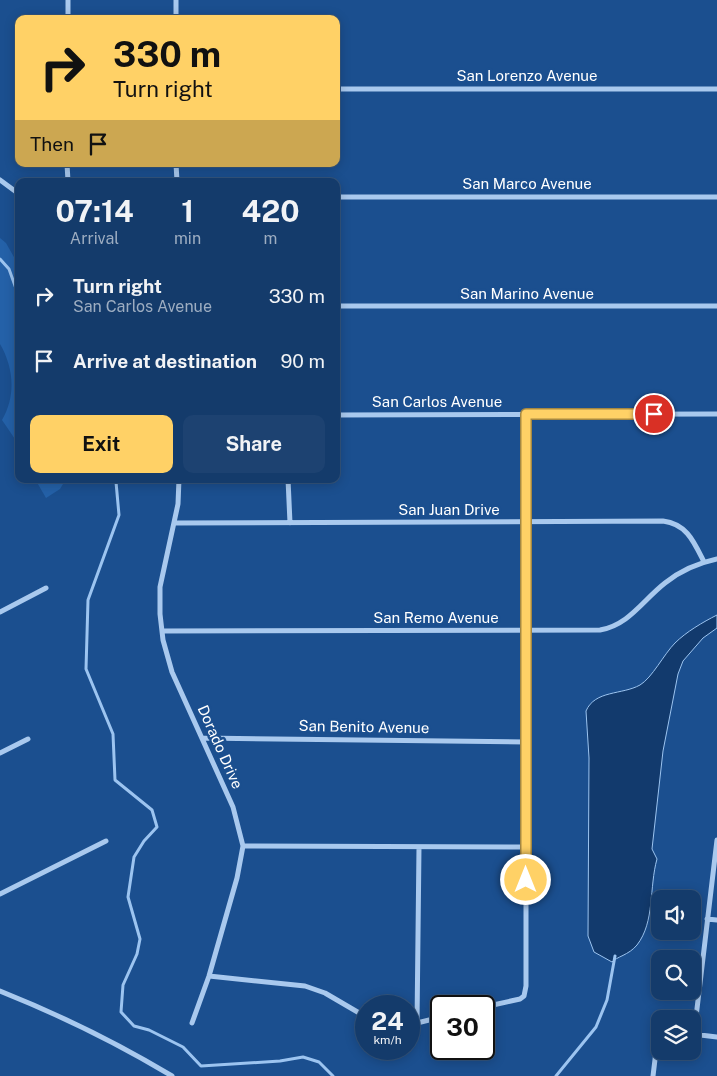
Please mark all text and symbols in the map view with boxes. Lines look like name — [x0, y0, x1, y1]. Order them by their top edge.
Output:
text: 330 m — [113, 34, 221, 75]
icon: right — [30, 35, 95, 100]
street label: San Lorenzo Avenue — [456, 67, 598, 84]
text: Turn right — [113, 76, 213, 102]
icon: arrive — [84, 130, 112, 158]
text: Then — [30, 133, 74, 155]
street label: San Marco Avenue — [462, 175, 592, 192]
text: 07:14 — [55, 193, 134, 229]
text: 1 — [181, 193, 194, 229]
text: 420 — [242, 193, 300, 229]
text: Arrival — [70, 229, 119, 248]
text: min — [174, 229, 201, 248]
text: m — [264, 229, 277, 248]
text: Turn right — [73, 275, 162, 297]
icon: right — [30, 282, 58, 310]
text: 330 m — [269, 285, 325, 307]
street label: San Marino Avenue — [460, 285, 594, 302]
text: San Carlos Avenue — [73, 297, 212, 316]
icon: arrive — [30, 347, 58, 375]
text: Arrive at destination — [73, 350, 257, 372]
text: 90 m — [281, 350, 325, 372]
street label: San Carlos Avenue — [372, 393, 502, 410]
pin — [633, 393, 675, 435]
icon: arrive — [640, 400, 668, 428]
button: Exit — [30, 415, 173, 473]
button: Share — [183, 415, 325, 473]
street label: San Juan Drive — [398, 501, 500, 518]
street label: San Remo Avenue — [373, 609, 499, 626]
street label: Dorado Drive — [194, 702, 246, 791]
street label: San Benito Avenue — [298, 717, 430, 736]
position arrow — [499, 853, 551, 905]
map controls — [651, 890, 701, 1060]
button: sound — [651, 890, 701, 940]
button: search — [651, 950, 701, 1000]
speed limit sign: 30 — [430, 995, 495, 1060]
text: 24 — [371, 1006, 404, 1036]
button: layers — [651, 1010, 701, 1060]
text: km/h — [373, 1033, 402, 1047]

